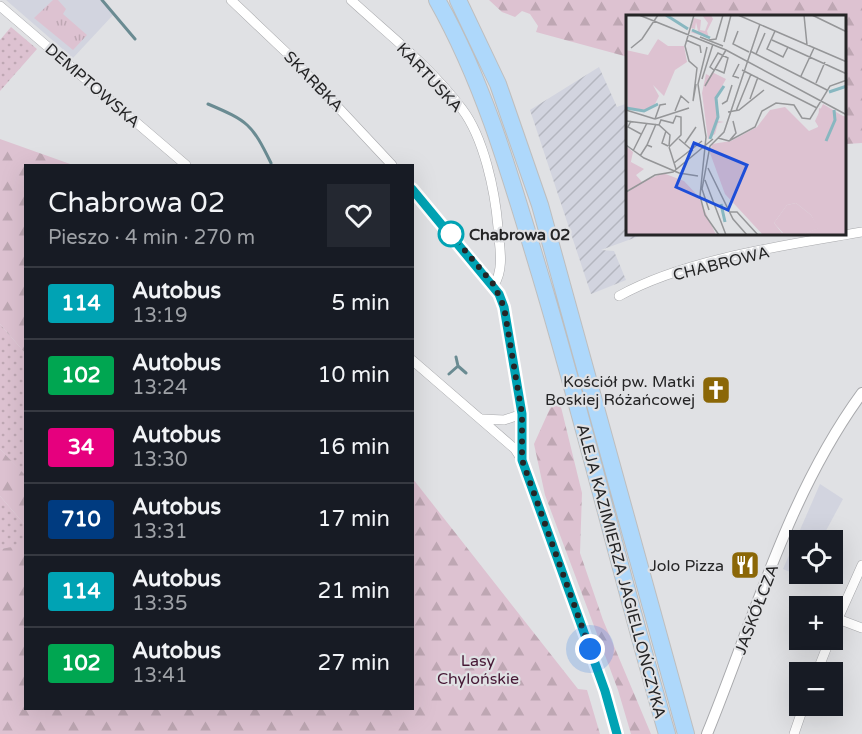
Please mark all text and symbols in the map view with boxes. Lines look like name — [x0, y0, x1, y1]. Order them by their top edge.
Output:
inset map — [626, 15, 847, 236]
street label: DEMPTOWSKA — [41, 39, 144, 132]
street label: KARTUSKA — [392, 39, 467, 117]
street label: SKARBKA — [279, 47, 347, 116]
button: heart — [327, 184, 390, 247]
text: Chabrowa 02 — [48, 186, 225, 220]
marker: Chabrowa 02 — [438, 221, 464, 247]
place label: Chabrowa 02 — [469, 225, 570, 245]
text: Pieszo · 4 min · 270 m — [48, 226, 255, 250]
street label: CHABROWA — [671, 242, 772, 286]
text: Autobus — [132, 278, 221, 304]
text: 5 min — [331, 290, 390, 316]
text: 114 — [61, 291, 101, 316]
text: 13:19 — [132, 304, 187, 328]
text: Autobus — [132, 350, 221, 376]
text: 10 min — [318, 362, 390, 388]
text: 102 — [61, 363, 101, 388]
place label: Kościół pw. Matki Boskiej Różańcowej — [545, 372, 695, 410]
church icon: Kościół pw. Matki Boskiej Różańcowej — [700, 374, 732, 406]
text: 13:24 — [132, 376, 187, 400]
text: Autobus — [132, 422, 221, 448]
street label: ALEJA KAZIMIERZA JAGIELLOŃCZYKA — [572, 422, 670, 721]
text: 16 min — [318, 434, 390, 460]
text: 34 — [68, 435, 94, 460]
text: 13:30 — [132, 448, 187, 472]
text: Autobus — [132, 494, 221, 520]
text: 17 min — [318, 506, 390, 532]
text: 710 — [61, 507, 101, 532]
text: 13:31 — [132, 520, 187, 544]
map controls — [789, 530, 843, 716]
button: locate — [789, 530, 843, 584]
restaurant icon: Jolo Pizza — [729, 549, 761, 581]
place label: Jolo Pizza — [649, 556, 724, 576]
street label: JASKÓŁCZA — [731, 561, 783, 657]
text: Autobus — [132, 566, 221, 592]
text: 21 min — [318, 578, 390, 604]
text: 114 — [61, 579, 101, 604]
text: 13:35 — [132, 592, 187, 616]
button: + — [789, 596, 843, 650]
your location — [575, 634, 605, 664]
text: Autobus — [132, 638, 221, 664]
text: 27 min — [318, 650, 390, 676]
text: 102 — [61, 651, 101, 676]
park label: Lasy Chylońskie — [437, 651, 519, 689]
button: − — [789, 662, 843, 716]
text: 13:41 — [132, 664, 187, 688]

